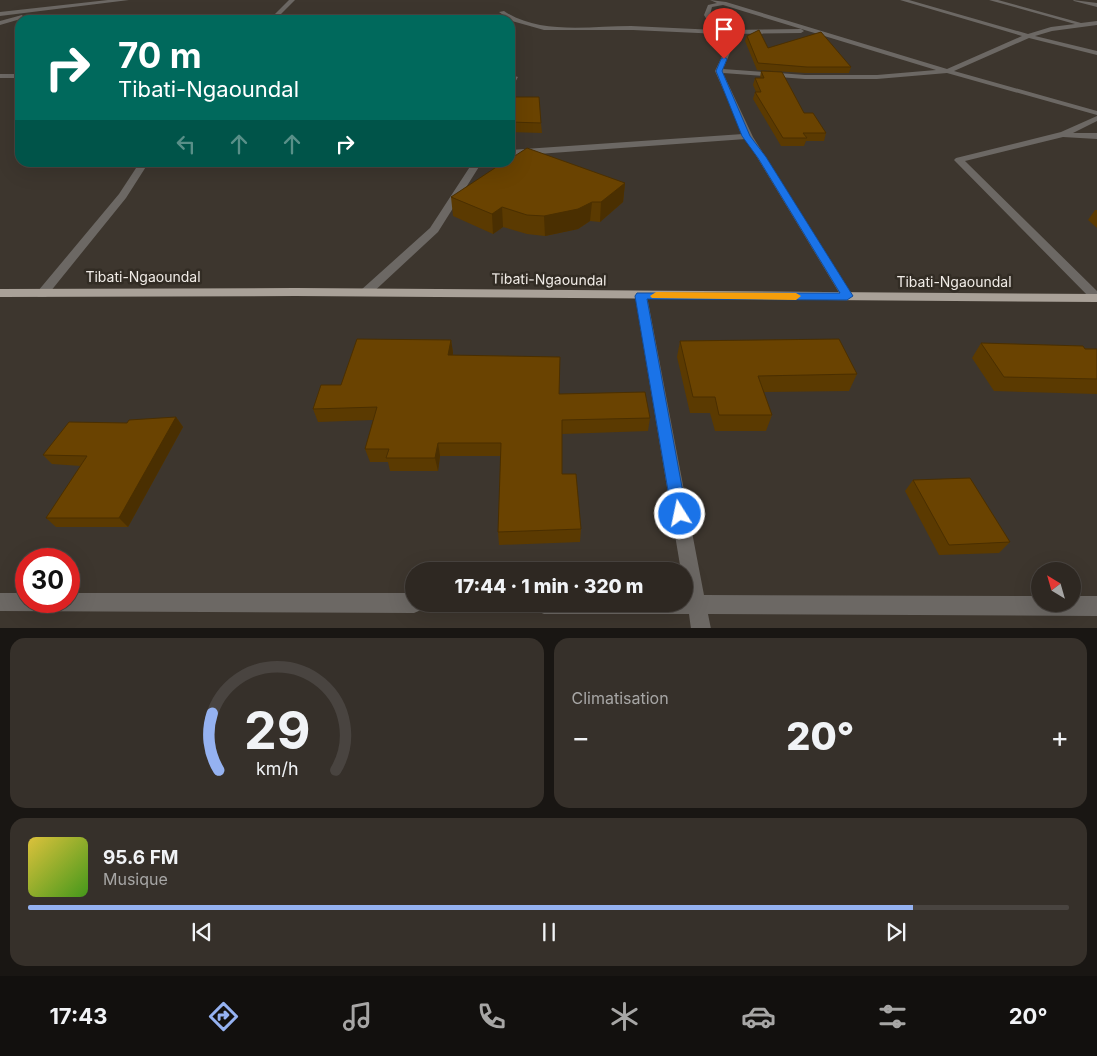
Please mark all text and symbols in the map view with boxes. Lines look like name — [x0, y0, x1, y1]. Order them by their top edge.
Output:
pin — [703, 8, 745, 59]
icon: arrive — [710, 15, 738, 43]
text: 70 m — [118, 34, 202, 76]
icon: right — [35, 35, 100, 100]
text: Tibati-Ngaoundal — [118, 76, 299, 102]
icon: left — [172, 130, 200, 158]
icon: ahead — [225, 130, 253, 158]
icon: ahead — [278, 130, 306, 158]
icon: right — [331, 130, 359, 158]
street label: Tibati-Ngaoundal — [85, 268, 201, 285]
street label: Tibati-Ngaoundal — [491, 269, 607, 289]
street label: Tibati-Ngaoundal — [896, 273, 1012, 290]
position arrow — [653, 487, 705, 539]
speed limit sign: 30 — [15, 548, 80, 613]
north arrow — [1031, 562, 1081, 612]
map controls — [1031, 562, 1081, 612]
text: 17:44 · 1 min · 320 m — [455, 575, 643, 598]
text: Climatisation — [572, 688, 669, 708]
text: 29 — [243, 699, 310, 762]
text: 20° — [786, 713, 854, 759]
text: − — [572, 720, 590, 754]
text: + — [1050, 720, 1069, 754]
text: km/h — [256, 758, 298, 779]
text: 95.6 FM — [103, 846, 179, 869]
text: Musique — [103, 869, 168, 889]
icon: previous — [188, 918, 216, 946]
icon: pause — [535, 918, 563, 946]
icon: next — [882, 918, 910, 946]
icon: directions — [206, 999, 241, 1034]
icon: music — [340, 999, 375, 1034]
icon: phone — [474, 999, 509, 1034]
icon: climate — [607, 999, 642, 1034]
icon: car — [741, 999, 776, 1034]
icon: filters — [875, 999, 910, 1034]
text: 17:43 — [49, 1003, 107, 1029]
text: 20° — [1009, 1003, 1048, 1029]

